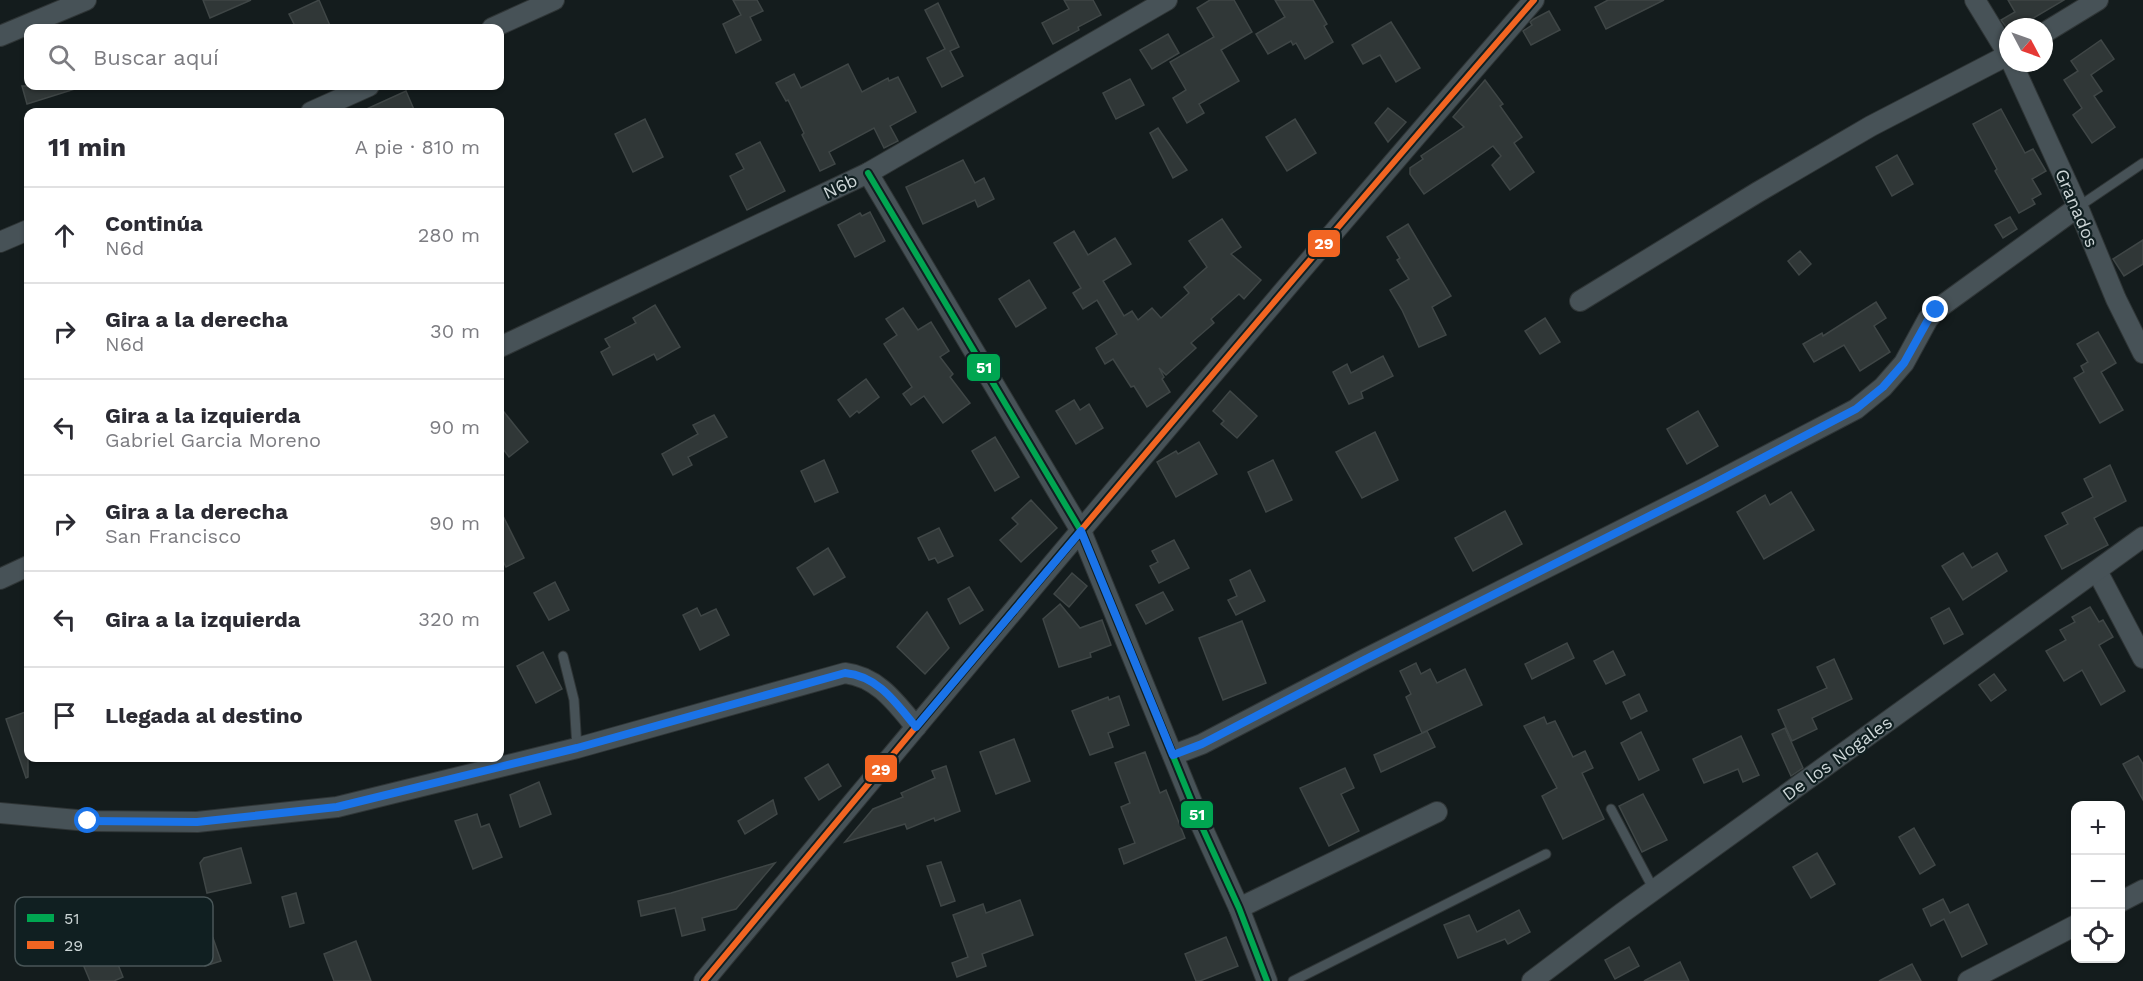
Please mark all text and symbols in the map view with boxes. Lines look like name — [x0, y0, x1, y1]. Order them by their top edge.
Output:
north arrow — [1999, 18, 2053, 72]
search box — [24, 24, 504, 90]
icon: search — [45, 41, 78, 74]
text: Buscar aquí — [93, 45, 219, 70]
text: 11 min — [48, 132, 126, 162]
text: A pie · 810 m — [355, 135, 480, 159]
street label: Granados — [2051, 166, 2103, 250]
street label: N6b — [819, 169, 861, 203]
text: Continúa — [105, 211, 203, 236]
icon: ahead — [48, 219, 81, 252]
text: 280 m — [418, 223, 480, 247]
line badge: 29 — [1307, 229, 1341, 258]
text: 29 — [1314, 234, 1334, 253]
text: N6d — [105, 236, 144, 260]
route end — [1922, 296, 1948, 322]
text: Gira a la derecha — [105, 307, 288, 332]
icon: right — [48, 315, 81, 348]
text: 30 m — [430, 319, 480, 343]
text: N6d — [105, 332, 144, 356]
line badge: 51 — [966, 353, 1001, 382]
text: 51 — [976, 358, 992, 377]
text: Gira a la izquierda — [105, 403, 301, 428]
icon: left — [48, 411, 81, 444]
text: 90 m — [429, 415, 480, 439]
text: Gabriel Garcia Moreno — [105, 428, 321, 452]
text: Gira a la derecha — [105, 499, 288, 524]
icon: right — [48, 507, 81, 540]
text: 90 m — [429, 511, 480, 535]
text: San Francisco — [105, 524, 241, 548]
icon: left — [48, 603, 81, 636]
text: Gira a la izquierda — [105, 607, 301, 632]
text: 320 m — [418, 607, 480, 631]
icon: arrive — [48, 699, 81, 732]
text: Llegada al destino — [105, 703, 303, 728]
street label: De los Nogales — [1778, 711, 1896, 805]
line badge: 29 — [864, 754, 898, 783]
text: 29 — [871, 760, 891, 779]
line badge: 51 — [1180, 800, 1214, 829]
map controls — [2071, 801, 2125, 963]
button: + — [2071, 801, 2125, 855]
text: 51 — [1189, 805, 1205, 824]
route start — [74, 807, 100, 833]
button: − — [2071, 855, 2125, 909]
legend — [15, 897, 213, 966]
text: 51 — [64, 909, 80, 928]
button: locate — [2071, 909, 2125, 963]
text: 29 — [64, 936, 83, 955]

